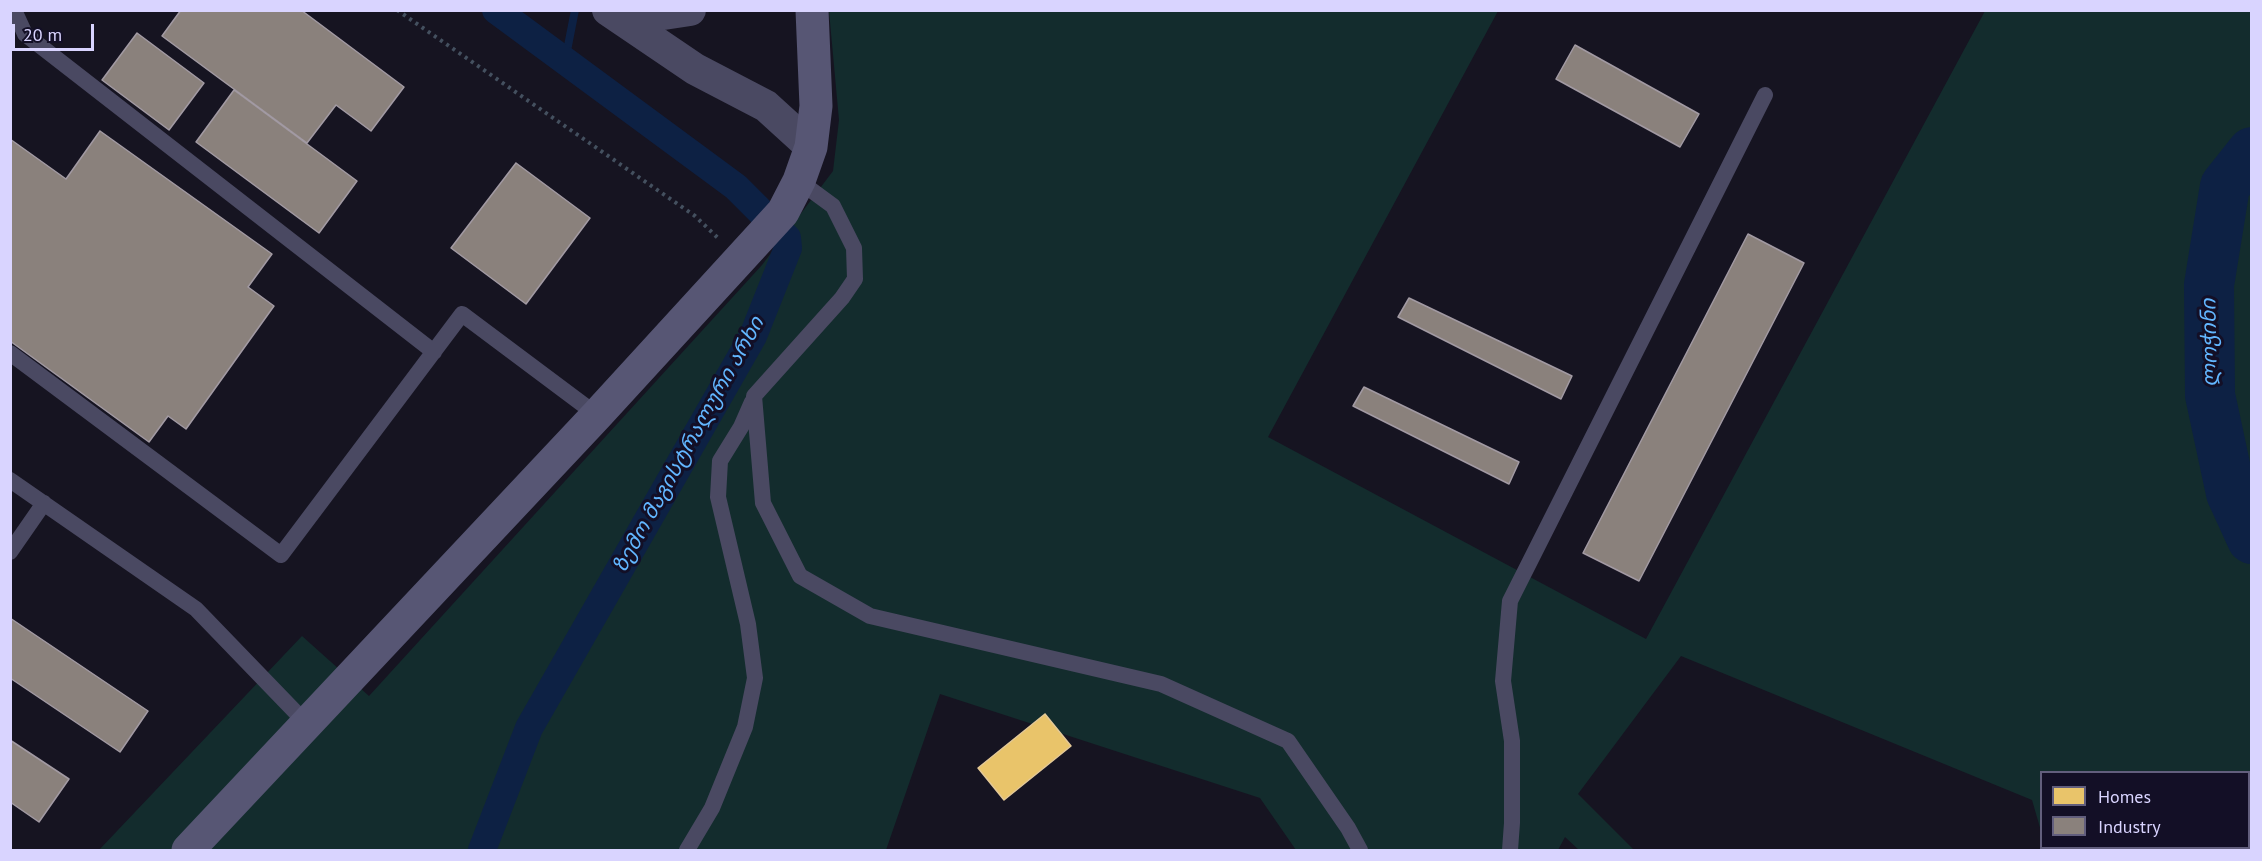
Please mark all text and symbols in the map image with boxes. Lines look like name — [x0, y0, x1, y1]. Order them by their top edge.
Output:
scale bar — [15, 12, 98, 50]
text: 20 m — [23, 23, 62, 46]
water label: ლოჭინი — [2197, 299, 2223, 387]
water label: ზემო მაგისტრალური არხი — [608, 313, 770, 577]
legend — [2040, 771, 2250, 849]
text: Homes — [2098, 785, 2151, 808]
text: Industry — [2098, 815, 2161, 838]

